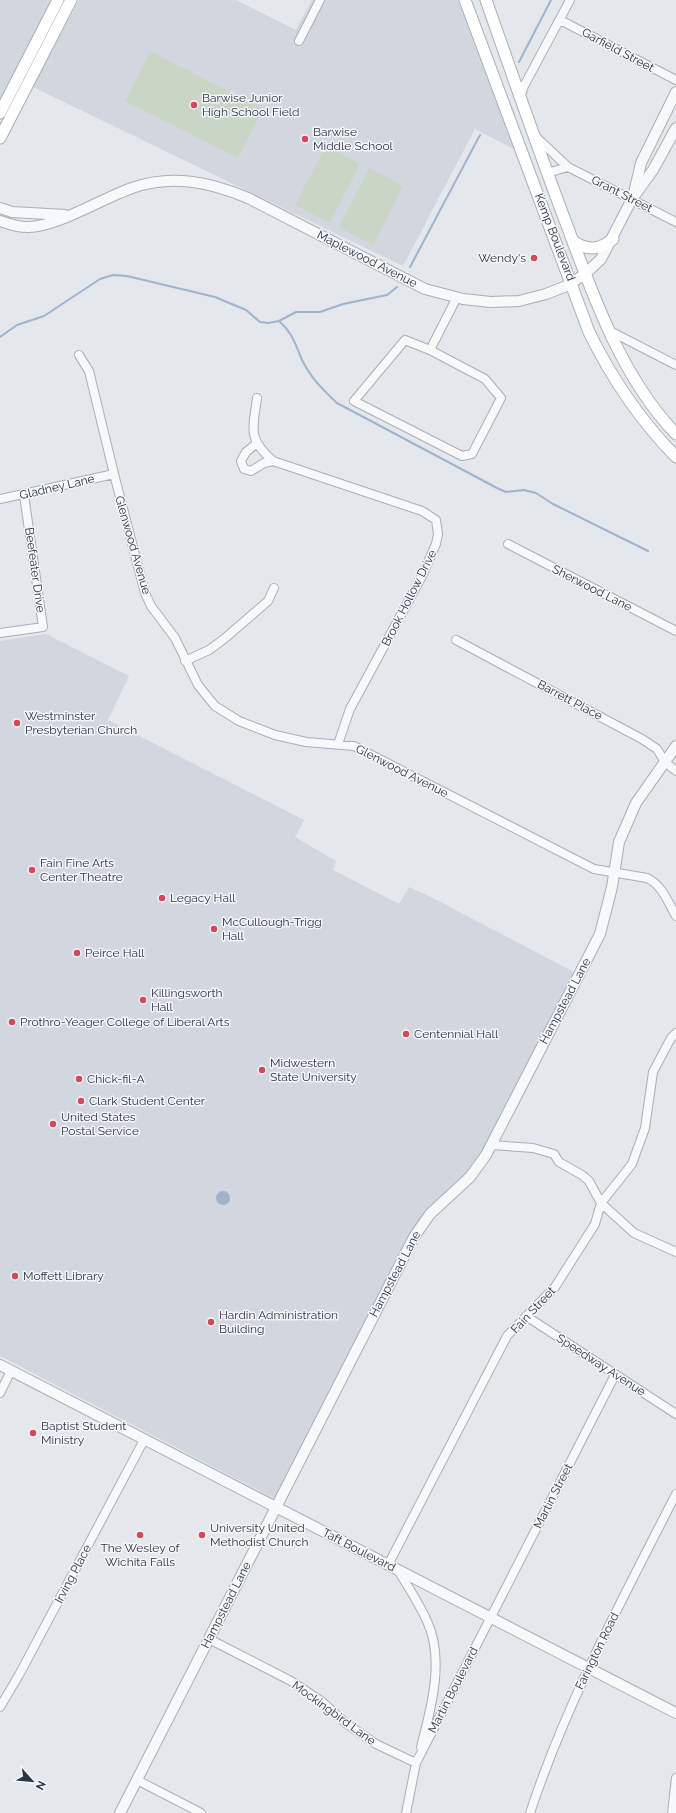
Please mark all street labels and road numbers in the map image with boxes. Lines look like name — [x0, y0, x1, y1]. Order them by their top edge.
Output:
street label: Garfield Street — [580, 25, 656, 75]
street label: Grant Street — [589, 173, 655, 215]
street label: Kemp Boulevard — [532, 191, 578, 283]
street label: Maplewood Avenue — [315, 228, 419, 290]
street label: Gladney Lane — [18, 472, 96, 502]
street label: Glenwood Avenue — [112, 494, 154, 596]
street label: Beefeater Drive — [22, 526, 48, 614]
street label: Brook Hollow Drive — [379, 548, 439, 648]
street label: Sherwood Lane — [550, 562, 634, 614]
street label: Barrett Place — [535, 677, 605, 723]
street label: Glenwood Avenue — [353, 742, 451, 800]
street label: Hampstead Lane — [536, 956, 594, 1046]
street label: Hampstead Lane — [366, 1229, 424, 1319]
street label: Fain Street — [508, 1284, 558, 1336]
street label: Speedway Avenue — [554, 1331, 648, 1399]
street label: Martin Street — [531, 1461, 575, 1531]
street label: Taft Boulevard — [320, 1526, 398, 1574]
street label: Irving Place — [52, 1542, 94, 1606]
street label: Hampstead Lane — [198, 1559, 254, 1651]
street label: Farington Road — [572, 1610, 622, 1692]
street label: Martin Boulevard — [425, 1645, 481, 1735]
street label: Mockingbird Lane — [290, 1678, 378, 1748]

